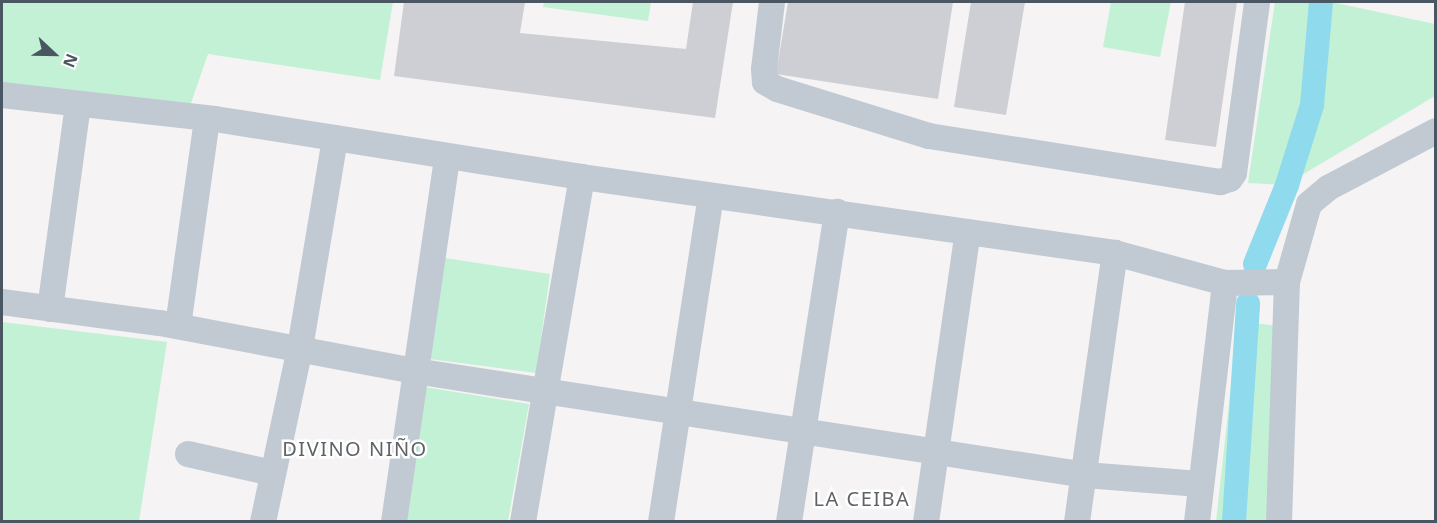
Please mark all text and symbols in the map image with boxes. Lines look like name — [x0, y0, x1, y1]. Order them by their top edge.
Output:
north arrow — [24, 24, 84, 84]
text: N — [58, 51, 83, 71]
district label: DIVINO NIÑO — [282, 436, 428, 460]
district label: LA CEIBA — [814, 486, 910, 510]

